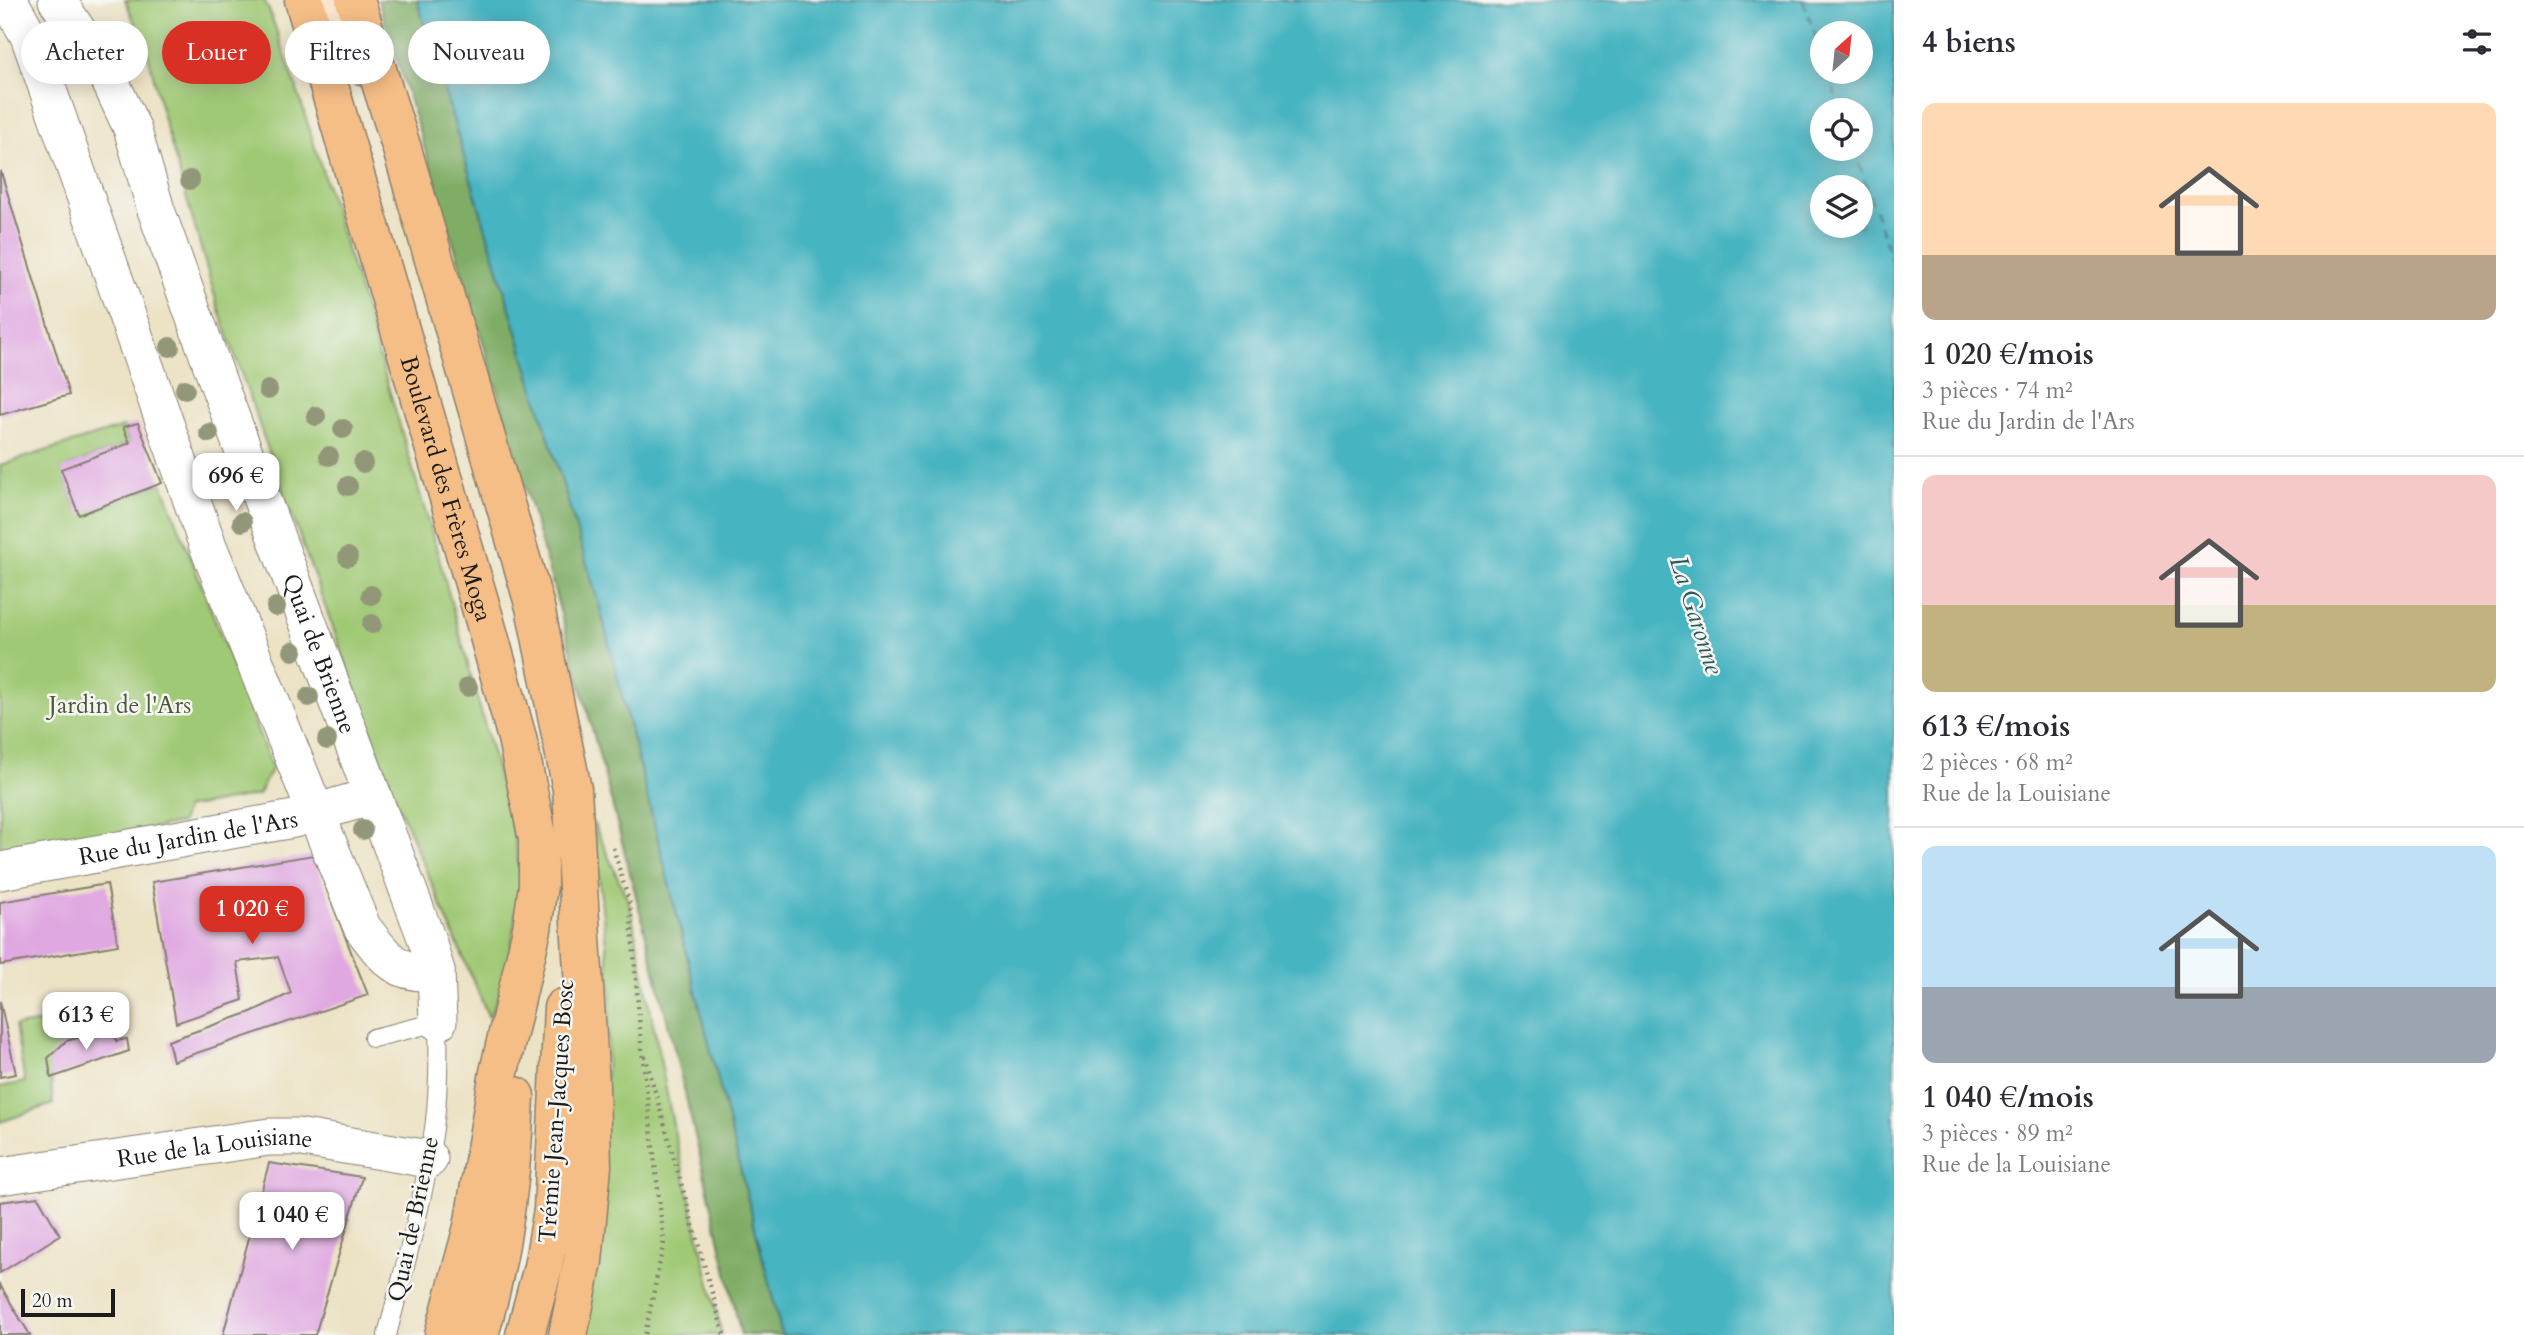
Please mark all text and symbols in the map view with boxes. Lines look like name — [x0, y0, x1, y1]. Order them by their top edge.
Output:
chip: Acheter — [21, 21, 148, 84]
chip: Louer — [162, 21, 271, 84]
chip: Filtres — [285, 21, 394, 84]
chip: Nouveau — [408, 21, 550, 84]
north arrow — [1810, 21, 1872, 84]
map controls — [1810, 21, 1873, 238]
text: 4 biens — [1922, 22, 2016, 63]
icon: filters — [2458, 23, 2496, 61]
button: locate — [1810, 98, 1873, 161]
icon: home — [2146, 148, 2272, 274]
button: layers — [1810, 175, 1873, 238]
text: 1 020 €/mois — [1922, 334, 2094, 375]
street label: Boulevard des Frères Moga — [392, 352, 500, 626]
text: 3 pièces · 74 m² — [1922, 375, 2073, 406]
text: Rue du Jardin de l'Ars — [1922, 406, 2135, 437]
pin: 696 € — [187, 454, 285, 513]
text: 696 € — [208, 460, 264, 491]
icon: home — [2146, 520, 2272, 646]
water label: La Garonne — [1661, 552, 1732, 680]
street label: Quai de Brienne — [274, 569, 364, 739]
park label: Jardin de l'Ars — [46, 689, 191, 722]
text: 613 €/mois — [1922, 706, 2070, 747]
text: 2 pièces · 68 m² — [1922, 747, 2073, 778]
text: Rue de la Louisiane — [1922, 778, 2111, 809]
street label: Rue du Jardin de l'Ars — [76, 803, 300, 874]
pin: 1 020 € — [187, 886, 317, 946]
icon: home — [2146, 891, 2272, 1017]
text: 1 020 € — [215, 893, 289, 924]
street label: Trémie Jean-Jacques Bosc — [531, 978, 582, 1244]
pin: 613 € — [37, 992, 135, 1052]
text: 613 € — [58, 999, 114, 1030]
text: 1 040 €/mois — [1922, 1077, 2094, 1118]
text: 3 pièces · 89 m² — [1922, 1118, 2073, 1149]
street label: Rue de la Louisiane — [115, 1121, 315, 1176]
street label: Quai de Brienne — [380, 1133, 447, 1305]
text: Rue de la Louisiane — [1922, 1149, 2111, 1180]
pin: 1 040 € — [227, 1192, 357, 1252]
text: 1 040 € — [255, 1199, 329, 1230]
scale bar — [21, 1286, 116, 1318]
text: 20 m — [32, 1288, 73, 1314]

